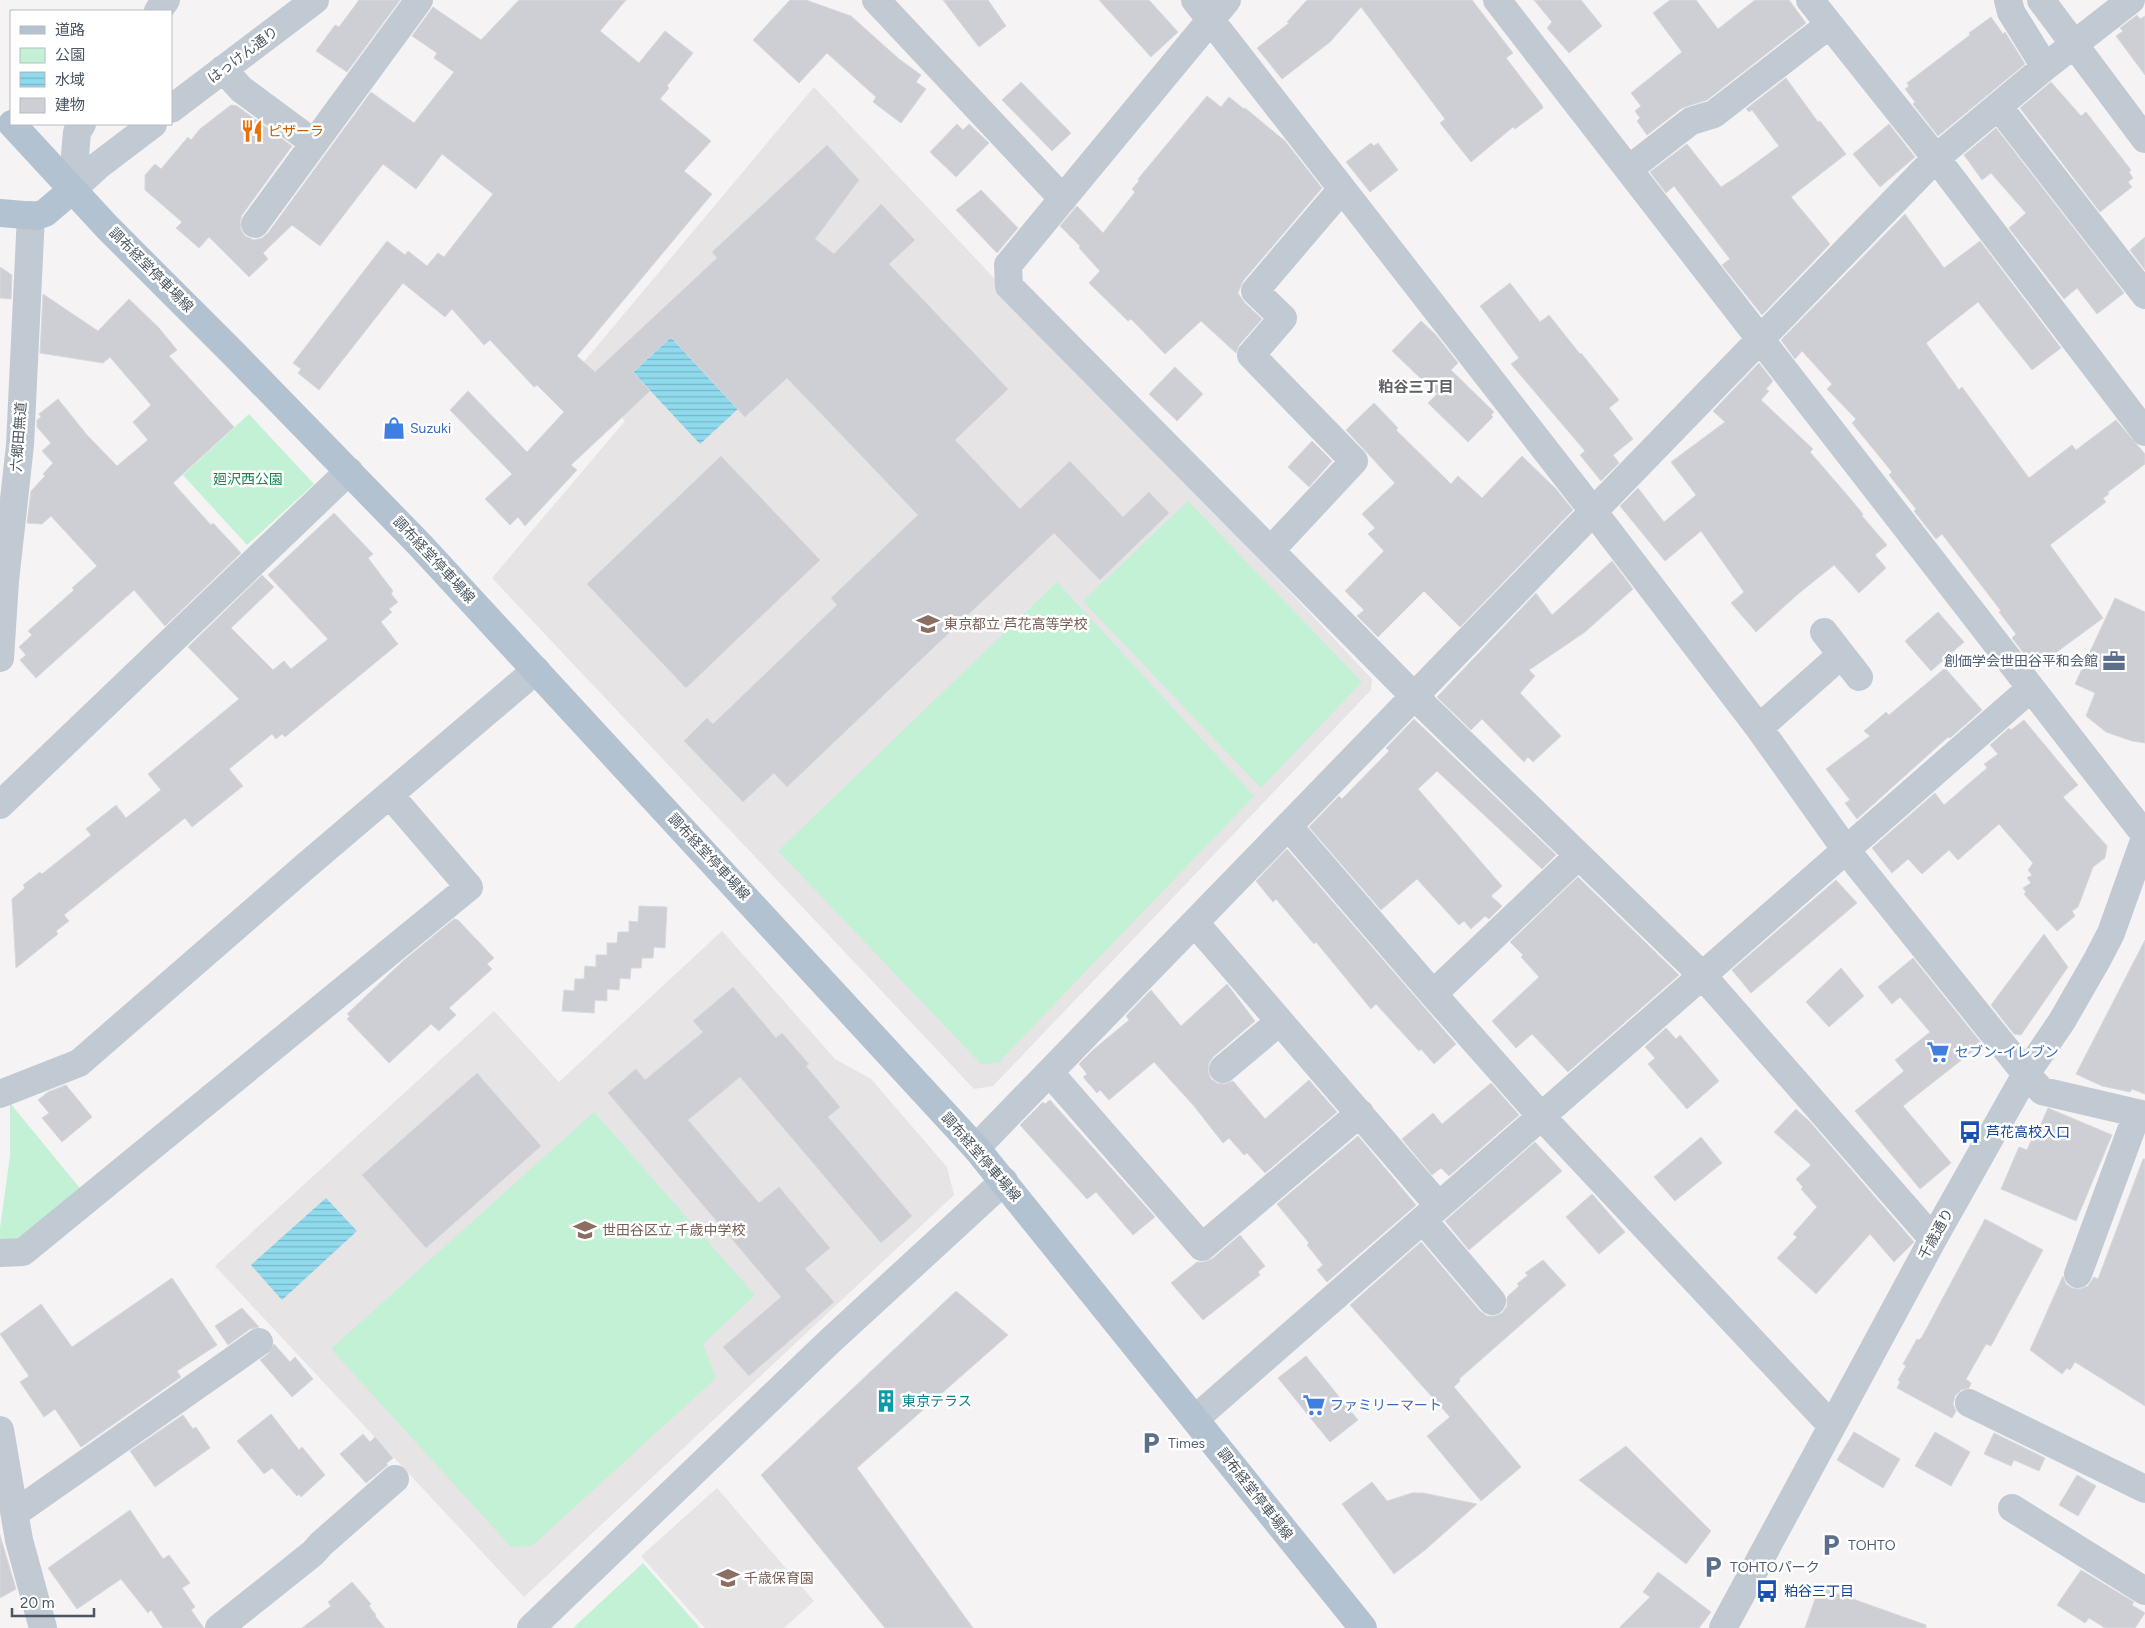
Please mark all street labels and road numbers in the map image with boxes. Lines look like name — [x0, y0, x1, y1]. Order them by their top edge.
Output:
street label: はっけん通り — [204, 23, 282, 87]
street label: 調布経堂停車場線 — [105, 224, 197, 316]
street label: 六郷田無道 — [8, 401, 30, 473]
street label: 調布経堂停車場線 — [390, 513, 478, 607]
street label: 調布経堂停車場線 — [665, 810, 753, 904]
street label: 調布経堂停車場線 — [938, 1109, 1024, 1205]
street label: 千歳通り — [1915, 1205, 1957, 1263]
street label: 調布経堂停車場線 — [1214, 1445, 1296, 1543]

